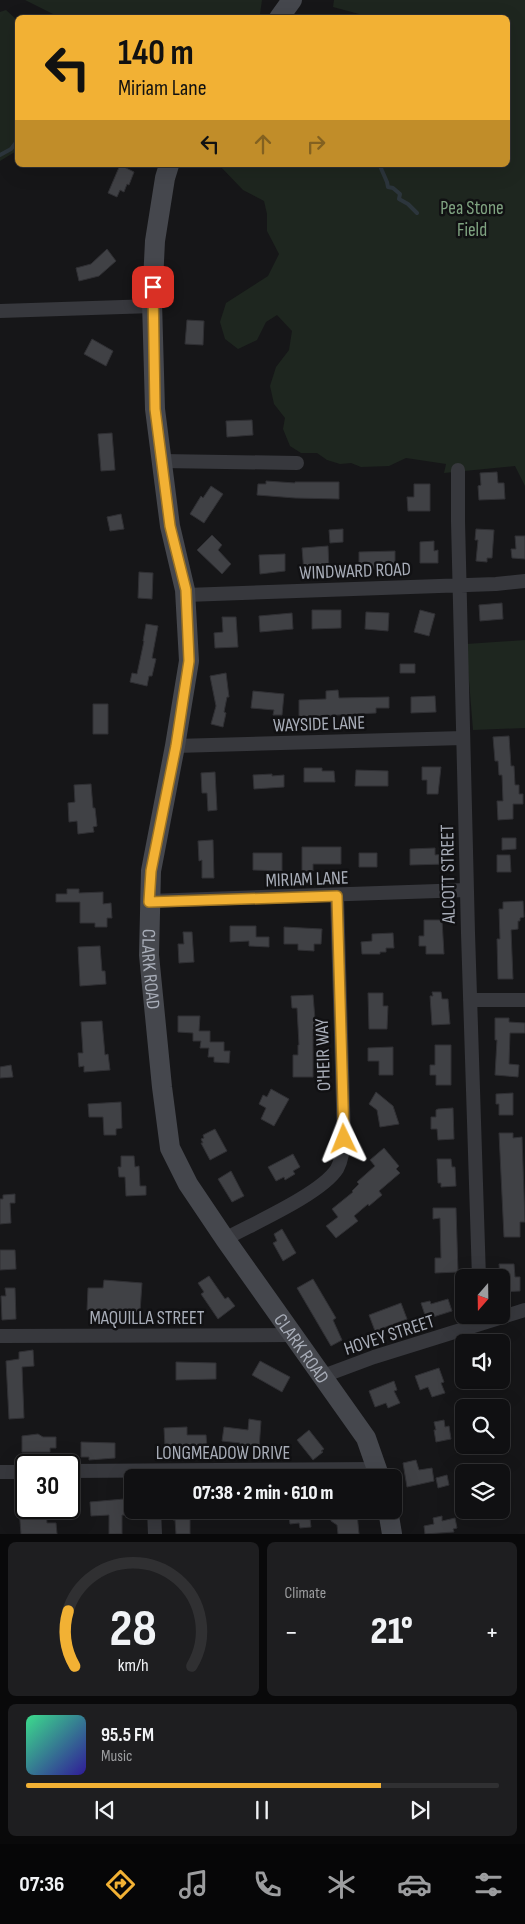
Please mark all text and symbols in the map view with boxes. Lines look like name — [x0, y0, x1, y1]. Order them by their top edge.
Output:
text: 140 m — [118, 32, 194, 75]
icon: left — [35, 35, 100, 100]
text: Miriam Lane — [118, 75, 207, 102]
icon: left — [196, 130, 224, 158]
icon: ahead — [249, 130, 277, 158]
icon: right — [302, 130, 330, 158]
park label: Pea Stone Field — [440, 197, 504, 242]
pin — [132, 266, 174, 308]
icon: arrive — [139, 273, 167, 301]
street label: WINDWARD ROAD — [299, 558, 411, 585]
street label: WAYSIDE LANE — [273, 711, 365, 738]
street label: ALCOTT STREET — [436, 824, 461, 925]
street label: MIRIAM LANE — [265, 867, 349, 892]
street label: CLARK ROAD — [136, 929, 164, 1010]
street label: O'HEIR WAY — [311, 1018, 336, 1092]
position arrow — [317, 1112, 369, 1164]
north arrow — [455, 1269, 510, 1324]
map controls — [455, 1269, 510, 1519]
street label: MAQUILLA STREET — [89, 1307, 205, 1330]
street label: CLARK ROAD — [268, 1309, 334, 1388]
street label: HOVEY STREET — [341, 1310, 438, 1361]
button: sound — [455, 1334, 510, 1389]
button: search — [455, 1399, 510, 1454]
street label: LONGMEADOW DRIVE — [156, 1442, 290, 1465]
speed limit sign: 30 — [15, 1454, 80, 1519]
button: layers — [455, 1464, 510, 1519]
text: 07:38 · 2 min · 610 m — [193, 1482, 333, 1505]
text: Climate — [285, 1584, 326, 1603]
text: 28 — [110, 1598, 157, 1661]
text: 21° — [371, 1609, 413, 1654]
text: − — [285, 1616, 298, 1649]
text: + — [485, 1616, 499, 1649]
text: km/h — [118, 1655, 149, 1676]
text: 95.5 FM — [101, 1724, 154, 1747]
text: Music — [101, 1747, 132, 1766]
icon: previous — [91, 1796, 119, 1824]
icon: pause — [248, 1796, 276, 1824]
icon: next — [406, 1796, 434, 1824]
icon: directions — [103, 1867, 138, 1902]
icon: music — [176, 1867, 211, 1902]
icon: phone — [250, 1867, 285, 1902]
icon: climate — [324, 1867, 359, 1902]
icon: car — [397, 1867, 432, 1902]
icon: filters — [471, 1867, 506, 1902]
text: 07:36 — [19, 1871, 64, 1898]

